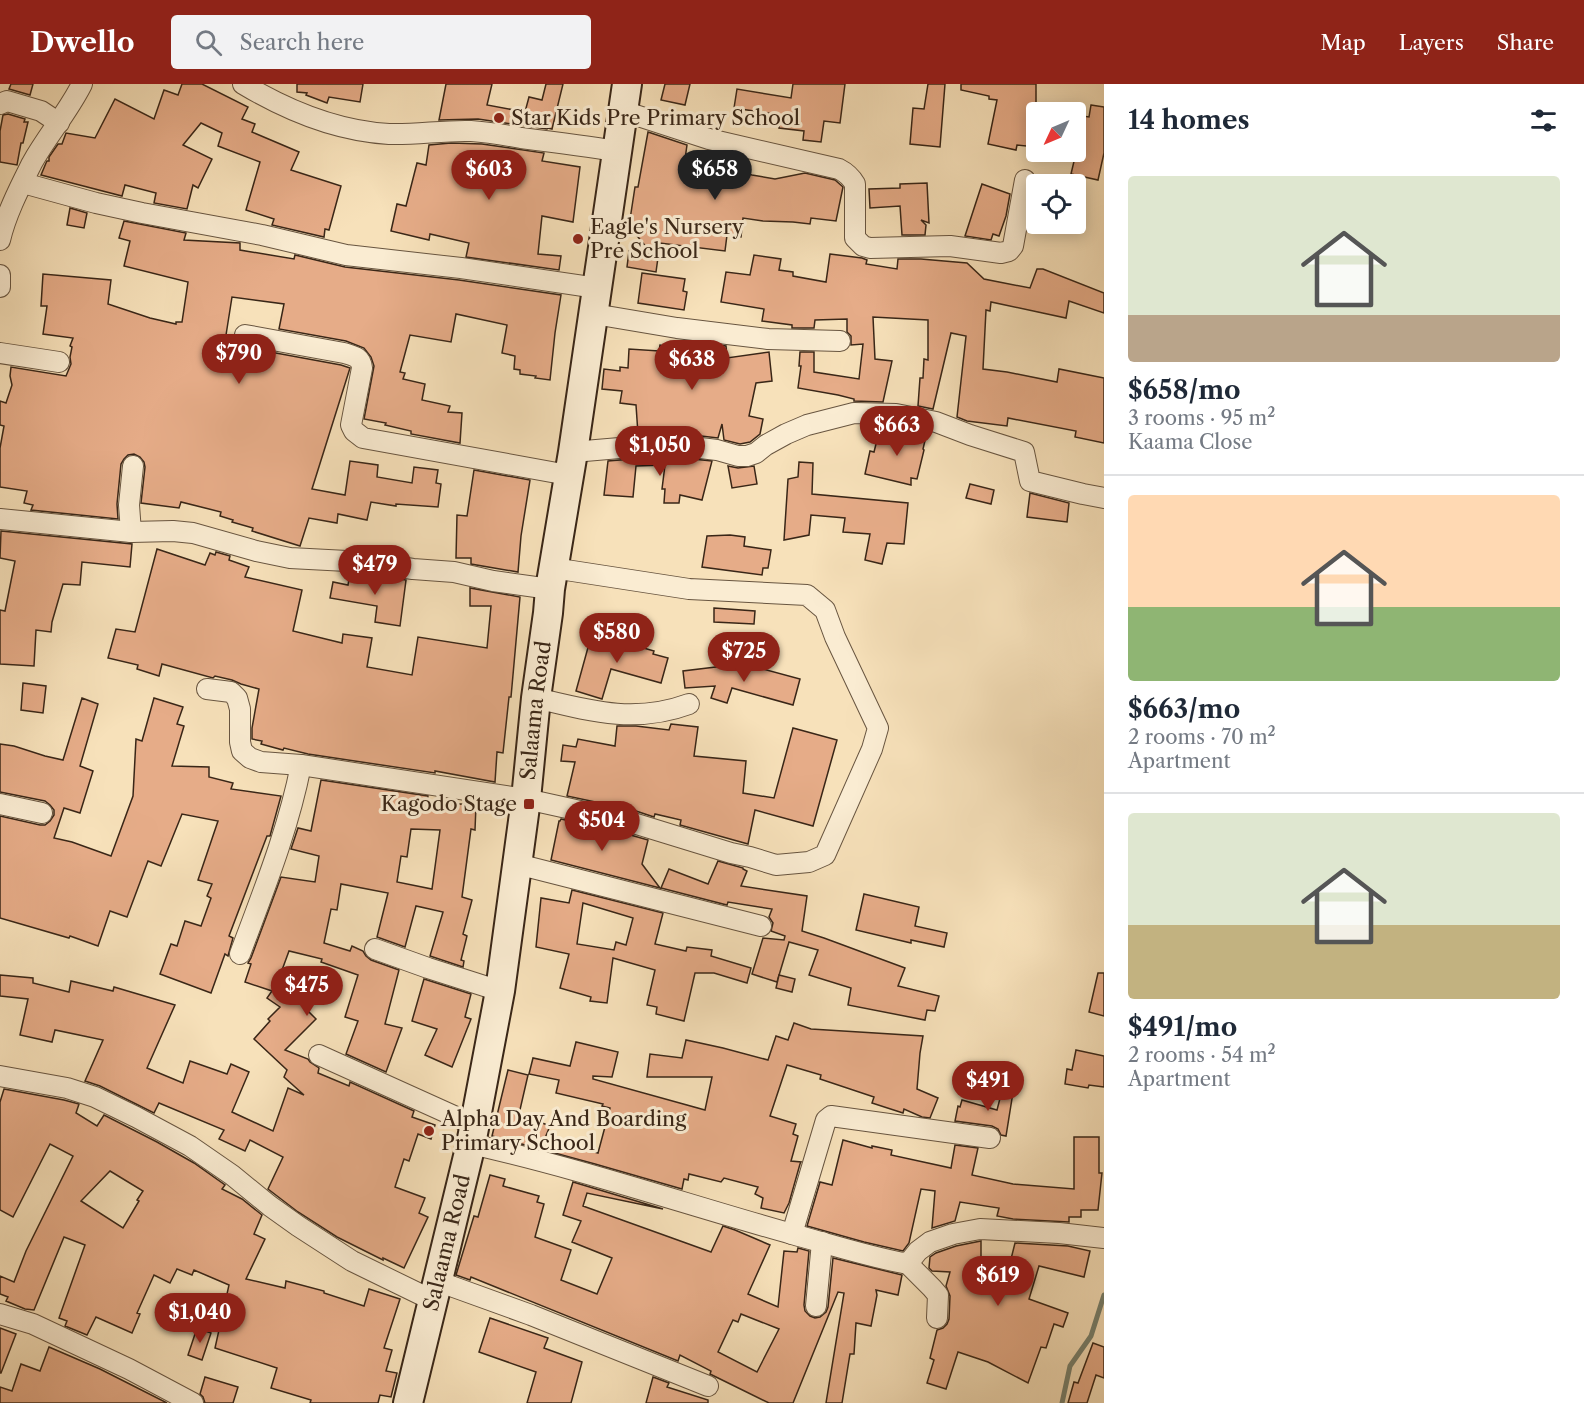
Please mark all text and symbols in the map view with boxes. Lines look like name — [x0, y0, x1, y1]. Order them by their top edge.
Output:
search box — [171, 15, 591, 69]
text: Dwello — [30, 25, 135, 59]
icon: search — [192, 26, 225, 59]
text: Search here — [240, 29, 364, 56]
text: Map — [1321, 30, 1366, 55]
text: Layers — [1399, 30, 1464, 55]
text: Share — [1497, 30, 1554, 55]
north arrow — [1026, 102, 1086, 162]
map controls — [1026, 102, 1086, 234]
text: 14 homes — [1128, 104, 1250, 136]
icon: filters — [1527, 104, 1560, 137]
place label: Star Kids Pre Primary School — [511, 105, 800, 130]
marker: Star Kids Pre Primary School — [492, 111, 506, 125]
pin: $603 — [453, 150, 525, 201]
pin: $658 — [679, 150, 751, 201]
text: $603 — [465, 157, 513, 181]
text: $658 — [692, 157, 738, 181]
button: locate — [1026, 174, 1086, 234]
place label: Eagle's Nursery Pre School — [590, 214, 744, 263]
icon: home — [1290, 215, 1398, 323]
marker: Eagle's Nursery Pre School — [571, 232, 585, 246]
pin: $790 — [203, 334, 275, 385]
pin: $638 — [656, 340, 728, 391]
text: $790 — [216, 341, 262, 365]
text: $638 — [669, 347, 715, 371]
text: $658/mo — [1128, 374, 1241, 406]
pin: $663 — [861, 406, 933, 457]
text: 3 rooms · 95 m² — [1128, 406, 1275, 430]
text: $663 — [874, 413, 920, 437]
pin: $1,050 — [611, 426, 709, 477]
text: Kaama Close — [1128, 430, 1252, 454]
text: $1,050 — [629, 433, 691, 457]
icon: home — [1290, 534, 1398, 642]
pin: $479 — [339, 545, 411, 596]
text: $479 — [352, 552, 398, 576]
pin: $580 — [581, 613, 653, 664]
text: $580 — [593, 620, 641, 644]
pin: $725 — [708, 632, 780, 683]
street label: Salaama Road — [515, 639, 556, 781]
text: $725 — [722, 639, 766, 663]
text: $663/mo — [1128, 693, 1240, 725]
text: 2 rooms · 70 m² — [1128, 725, 1276, 749]
text: Apartment — [1128, 749, 1231, 773]
place label: Kagodo Stage — [381, 791, 517, 816]
marker: Kagodo Stage — [522, 797, 536, 811]
pin: $504 — [566, 801, 638, 852]
text: $504 — [579, 808, 625, 832]
icon: home — [1290, 852, 1398, 960]
pin: $475 — [271, 966, 343, 1017]
text: $475 — [285, 973, 329, 997]
text: $491/mo — [1128, 1011, 1237, 1043]
text: 2 rooms · 54 m² — [1128, 1043, 1276, 1067]
pin: $491 — [952, 1061, 1024, 1112]
text: Apartment — [1128, 1067, 1231, 1091]
text: $491 — [966, 1068, 1010, 1092]
place label: Alpha Day And Boarding Primary School — [440, 1106, 687, 1155]
marker: Alpha Day And Boarding Primary School — [422, 1124, 436, 1138]
street label: Salaama Road — [418, 1171, 475, 1313]
pin: $619 — [962, 1256, 1034, 1307]
text: $619 — [976, 1263, 1020, 1287]
pin: $1,040 — [151, 1293, 249, 1344]
text: $1,040 — [169, 1300, 231, 1324]

